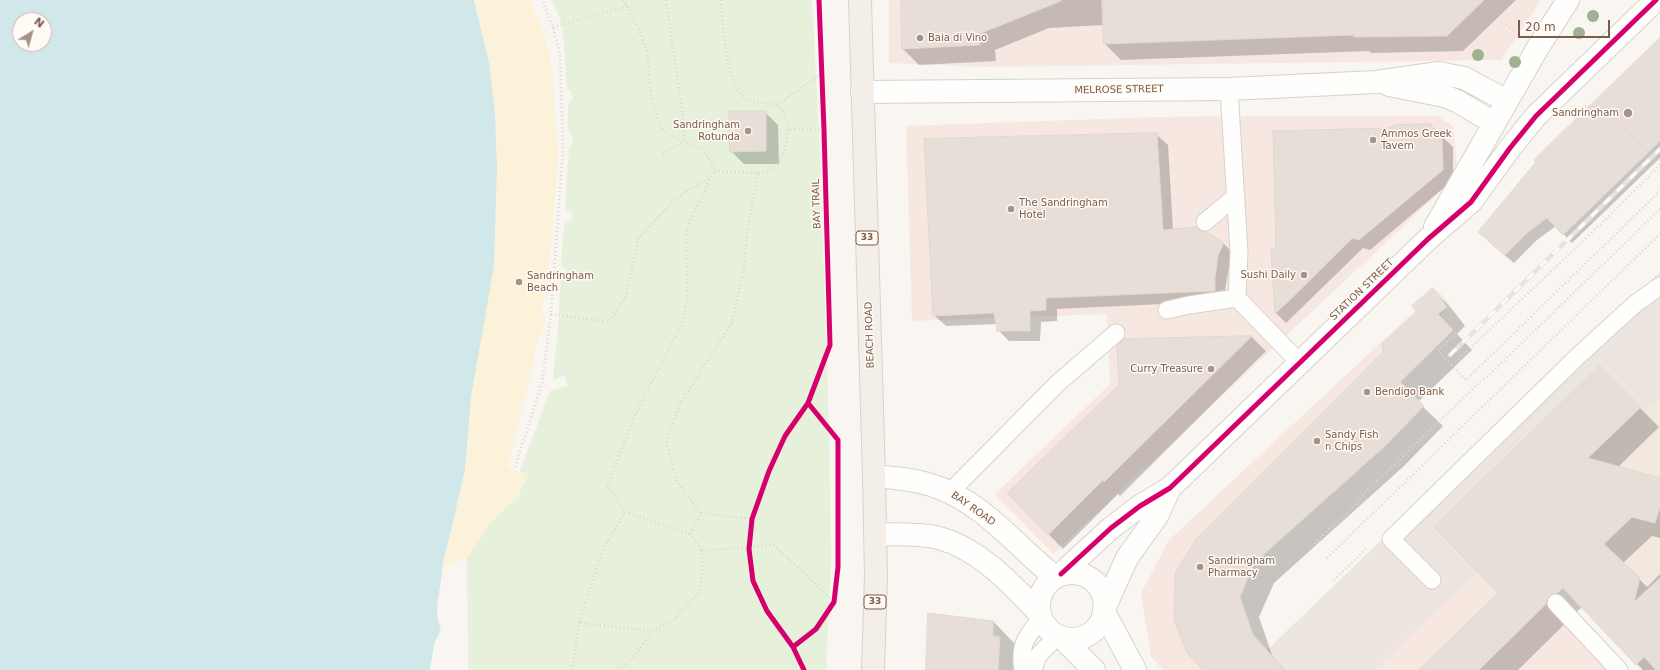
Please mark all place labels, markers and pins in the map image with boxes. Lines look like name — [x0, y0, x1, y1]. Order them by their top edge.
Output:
place label: Baia di Vino — [928, 32, 987, 44]
marker: Baia di Vino — [915, 33, 925, 43]
place label: Sandringham — [1552, 107, 1619, 119]
marker: Sandringham — [1622, 107, 1634, 119]
place label: Sandringham Rotunda — [673, 119, 740, 142]
marker: Sandringham Rotunda — [743, 126, 753, 136]
place label: Ammos Greek Tavern — [1381, 128, 1452, 152]
marker: Ammos Greek Tavern — [1368, 135, 1378, 145]
place label: The Sandringham Hotel — [1019, 197, 1108, 220]
marker: The Sandringham Hotel — [1006, 204, 1016, 214]
place label: Sushi Daily — [1241, 269, 1296, 281]
place label: Sandringham Beach — [527, 270, 594, 294]
marker: Sushi Daily — [1299, 270, 1309, 280]
marker: Sandringham Beach — [514, 277, 524, 287]
place label: Curry Treasure — [1130, 363, 1203, 375]
marker: Curry Treasure — [1206, 364, 1216, 374]
place label: Bendigo Bank — [1375, 386, 1444, 398]
marker: Bendigo Bank — [1362, 387, 1372, 397]
place label: Sandy Fish n Chips — [1325, 429, 1379, 452]
marker: Sandy Fish n Chips — [1312, 436, 1322, 446]
place label: Sandringham Pharmacy — [1208, 555, 1275, 578]
marker: Sandringham Pharmacy — [1195, 562, 1205, 572]

